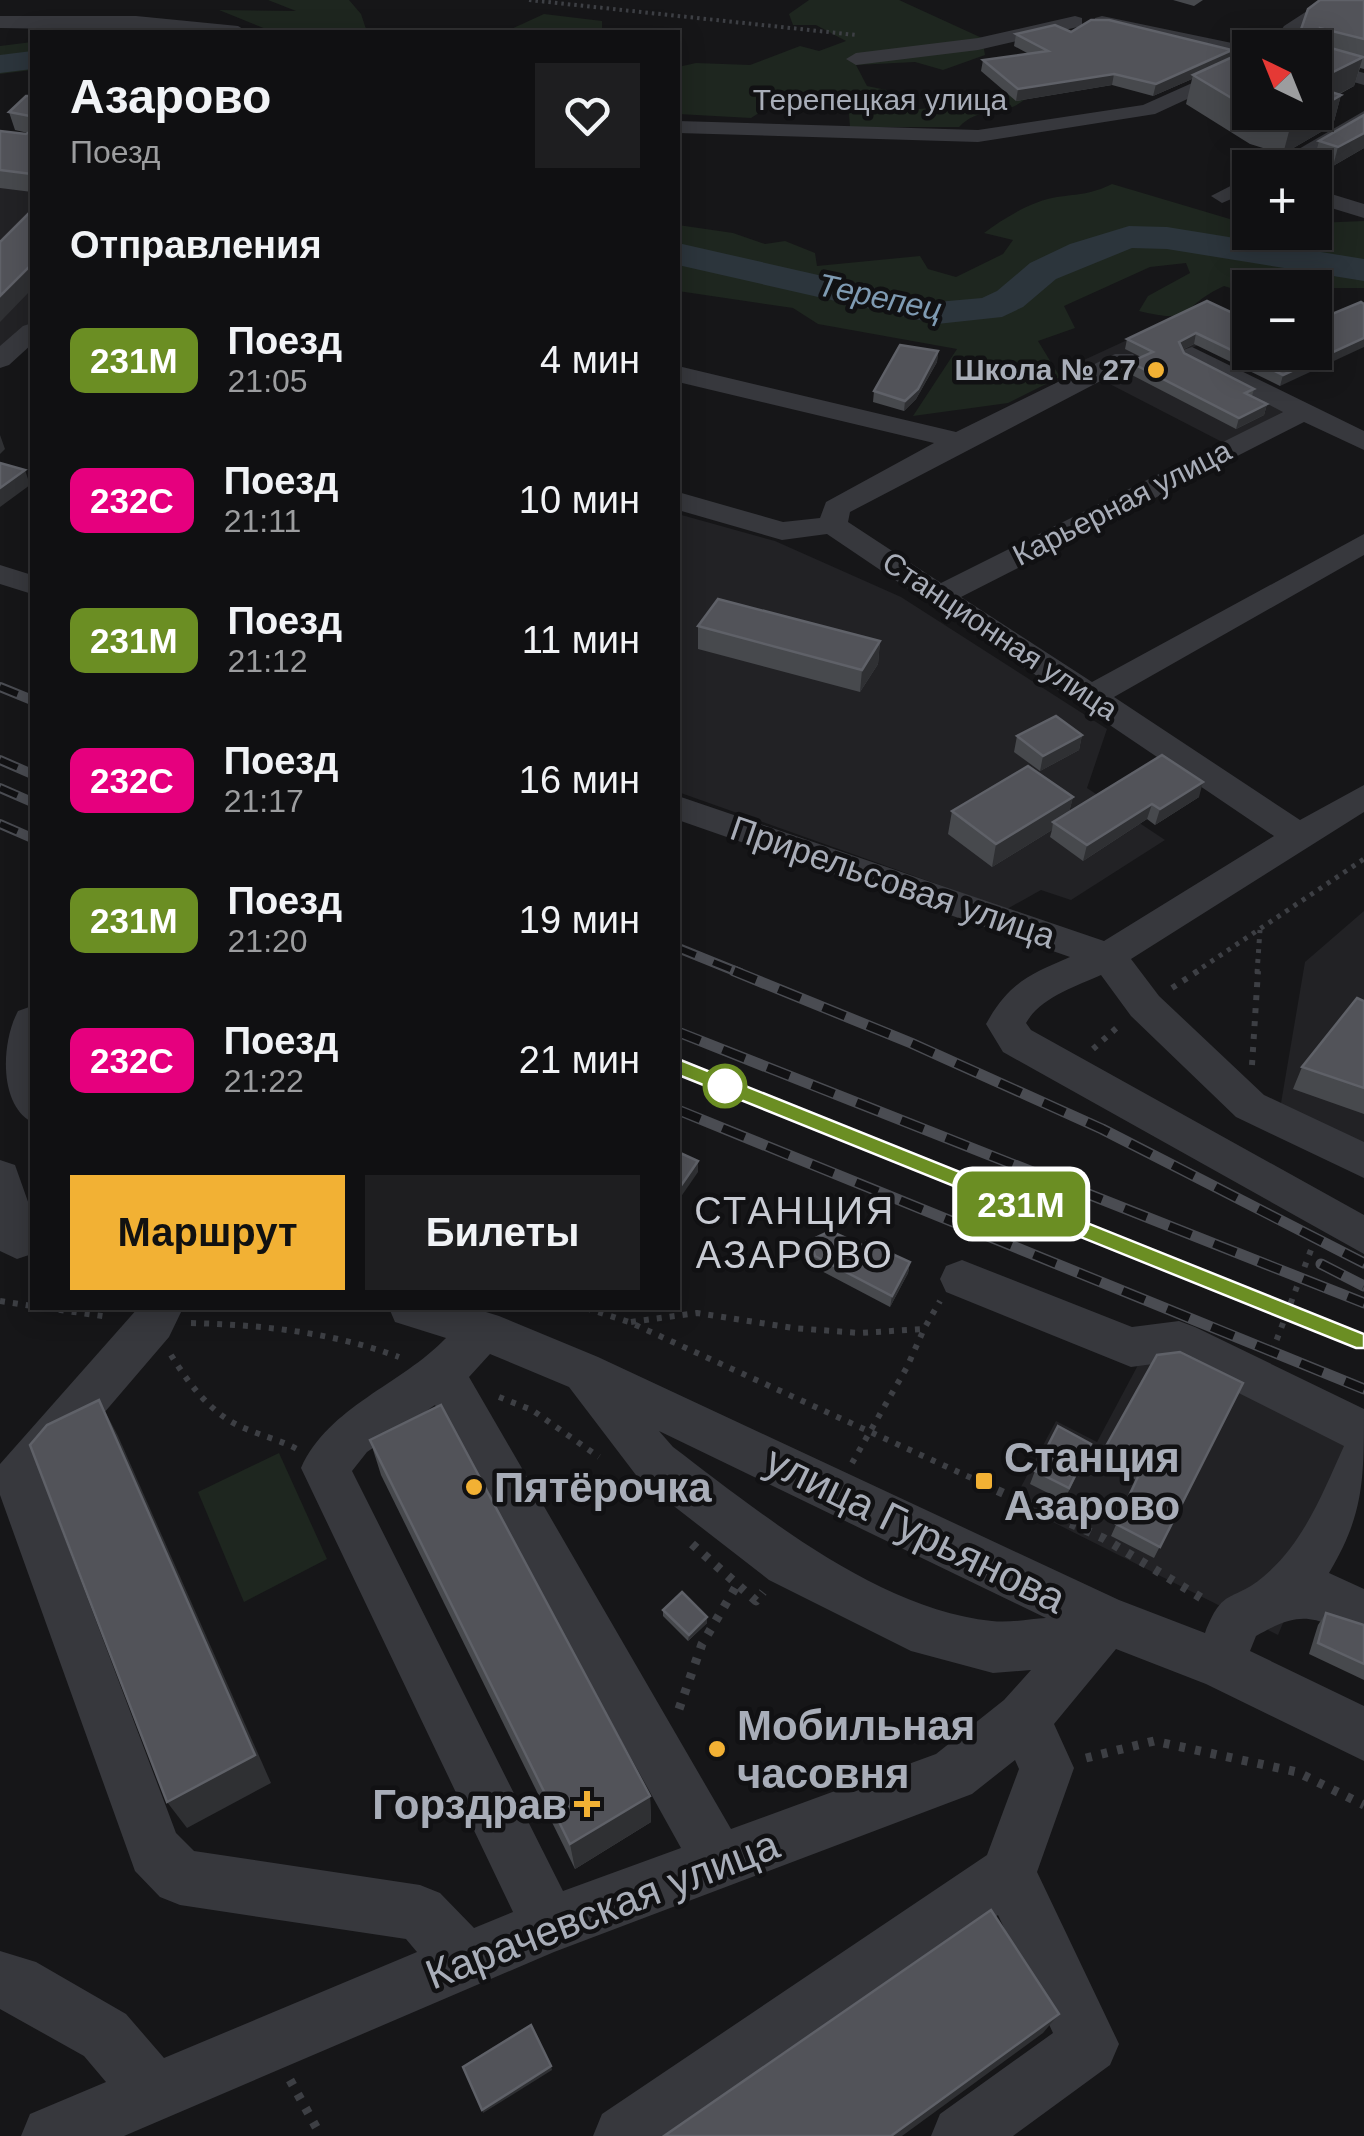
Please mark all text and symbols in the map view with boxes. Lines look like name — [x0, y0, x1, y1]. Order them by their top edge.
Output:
north arrow — [1232, 30, 1332, 130]
map controls — [1232, 30, 1332, 370]
button: heart — [535, 63, 640, 168]
text: Азарово — [70, 70, 271, 123]
street label: Терепецкая улица — [753, 83, 1007, 116]
text: Поезд — [70, 134, 161, 170]
button: + — [1232, 150, 1332, 250]
text: Отправления — [70, 224, 322, 266]
water label: Терепец — [815, 266, 945, 328]
button: − — [1232, 270, 1332, 370]
text: Поезд — [228, 320, 342, 362]
text: 4 мин — [540, 339, 640, 381]
text: 231М — [90, 341, 178, 380]
place label: Школа № 27 — [954, 353, 1136, 386]
marker: Школа № 27 — [1145, 359, 1167, 381]
text: 21:05 — [228, 363, 308, 399]
street label: Карьерная улица — [1007, 433, 1237, 572]
text: Поезд — [224, 460, 338, 502]
text: 10 мин — [519, 479, 640, 521]
text: 232C — [90, 481, 174, 520]
text: 21:11 — [224, 503, 301, 539]
street label: Станционная улица — [877, 545, 1124, 727]
text: Поезд — [228, 600, 342, 642]
text: 11 мин — [522, 619, 640, 661]
text: 231М — [90, 621, 178, 660]
text: 21:12 — [228, 643, 308, 679]
text: Поезд — [224, 740, 338, 782]
text: 16 мин — [519, 759, 640, 801]
text: 232C — [90, 761, 174, 800]
text: 21:17 — [224, 783, 304, 819]
street label: Прирельсовая улица — [726, 808, 1061, 956]
text: Поезд — [228, 880, 342, 922]
text: 19 мин — [519, 899, 640, 941]
text: 231М — [90, 901, 178, 940]
text: 21:20 — [228, 923, 308, 959]
text: Поезд — [224, 1020, 338, 1062]
text: 21 мин — [519, 1039, 640, 1081]
text: 232C — [90, 1041, 174, 1080]
text: 21:22 — [224, 1063, 304, 1099]
unlabelled marker — [704, 1065, 746, 1107]
line badge: 231М — [951, 1172, 1091, 1236]
button: Маршрут — [70, 1175, 345, 1290]
button: Билеты — [365, 1175, 640, 1290]
text: 231М — [977, 1185, 1065, 1224]
district label: СТАНЦИЯ АЗАРОВО — [694, 1190, 896, 1276]
place label: Станция Азарово — [1004, 1434, 1180, 1529]
street label: улица Гурьянова — [758, 1437, 1074, 1623]
place label: Пятёрочка — [494, 1464, 712, 1511]
marker: Станция Азарово — [973, 1470, 995, 1492]
marker: Пятёрочка — [463, 1476, 485, 1498]
place label: Мобильная часовня — [737, 1702, 975, 1797]
marker: Мобильная часовня — [706, 1738, 728, 1760]
place label: Горздрав — [372, 1781, 567, 1828]
marker: Горздрав — [576, 1793, 598, 1815]
street label: Карачевская улица — [419, 1820, 786, 1998]

